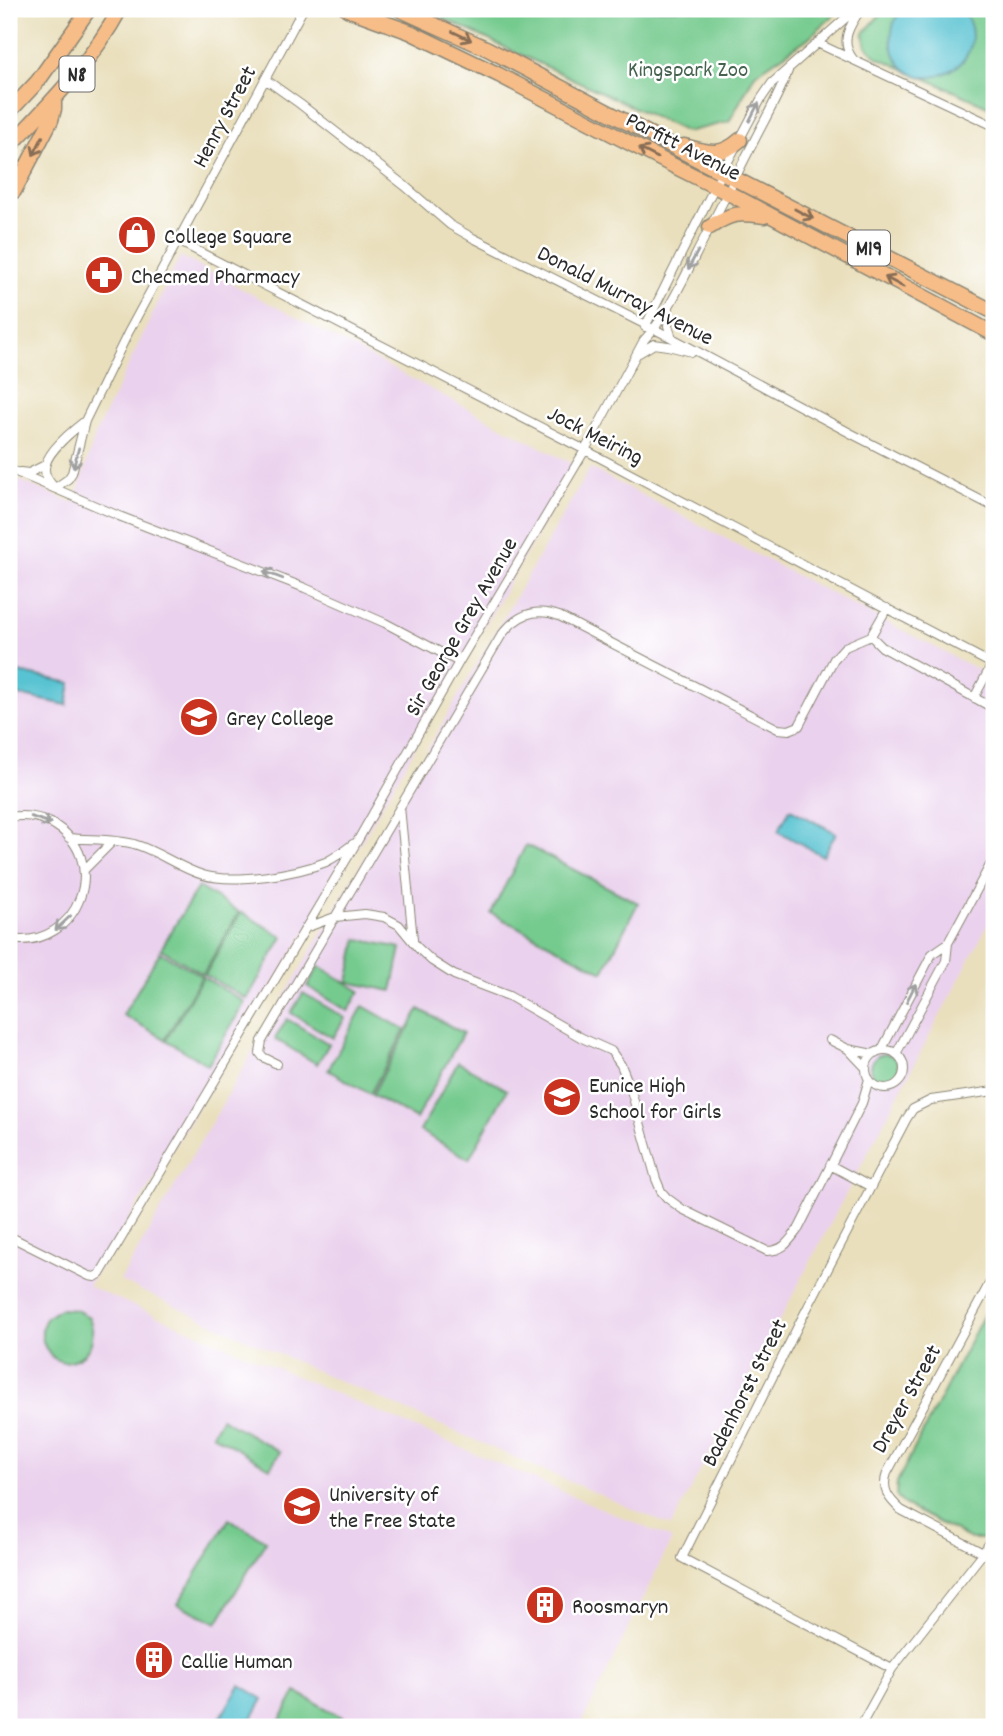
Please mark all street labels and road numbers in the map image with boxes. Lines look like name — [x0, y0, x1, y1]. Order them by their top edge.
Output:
road number: N8 — [60, 56, 94, 92]
street label: Henry Street — [185, 61, 267, 175]
street label: Parfitt Avenue — [619, 105, 746, 191]
road number: M19 — [848, 230, 890, 266]
street label: Donald Murray Avenue — [531, 238, 718, 356]
street label: Jock Meiring — [541, 399, 648, 475]
street label: Sir George Grey Avenue — [398, 532, 528, 723]
street label: Badenhorst Street — [695, 1314, 798, 1473]
street label: Dreyer Street — [865, 1339, 951, 1460]

